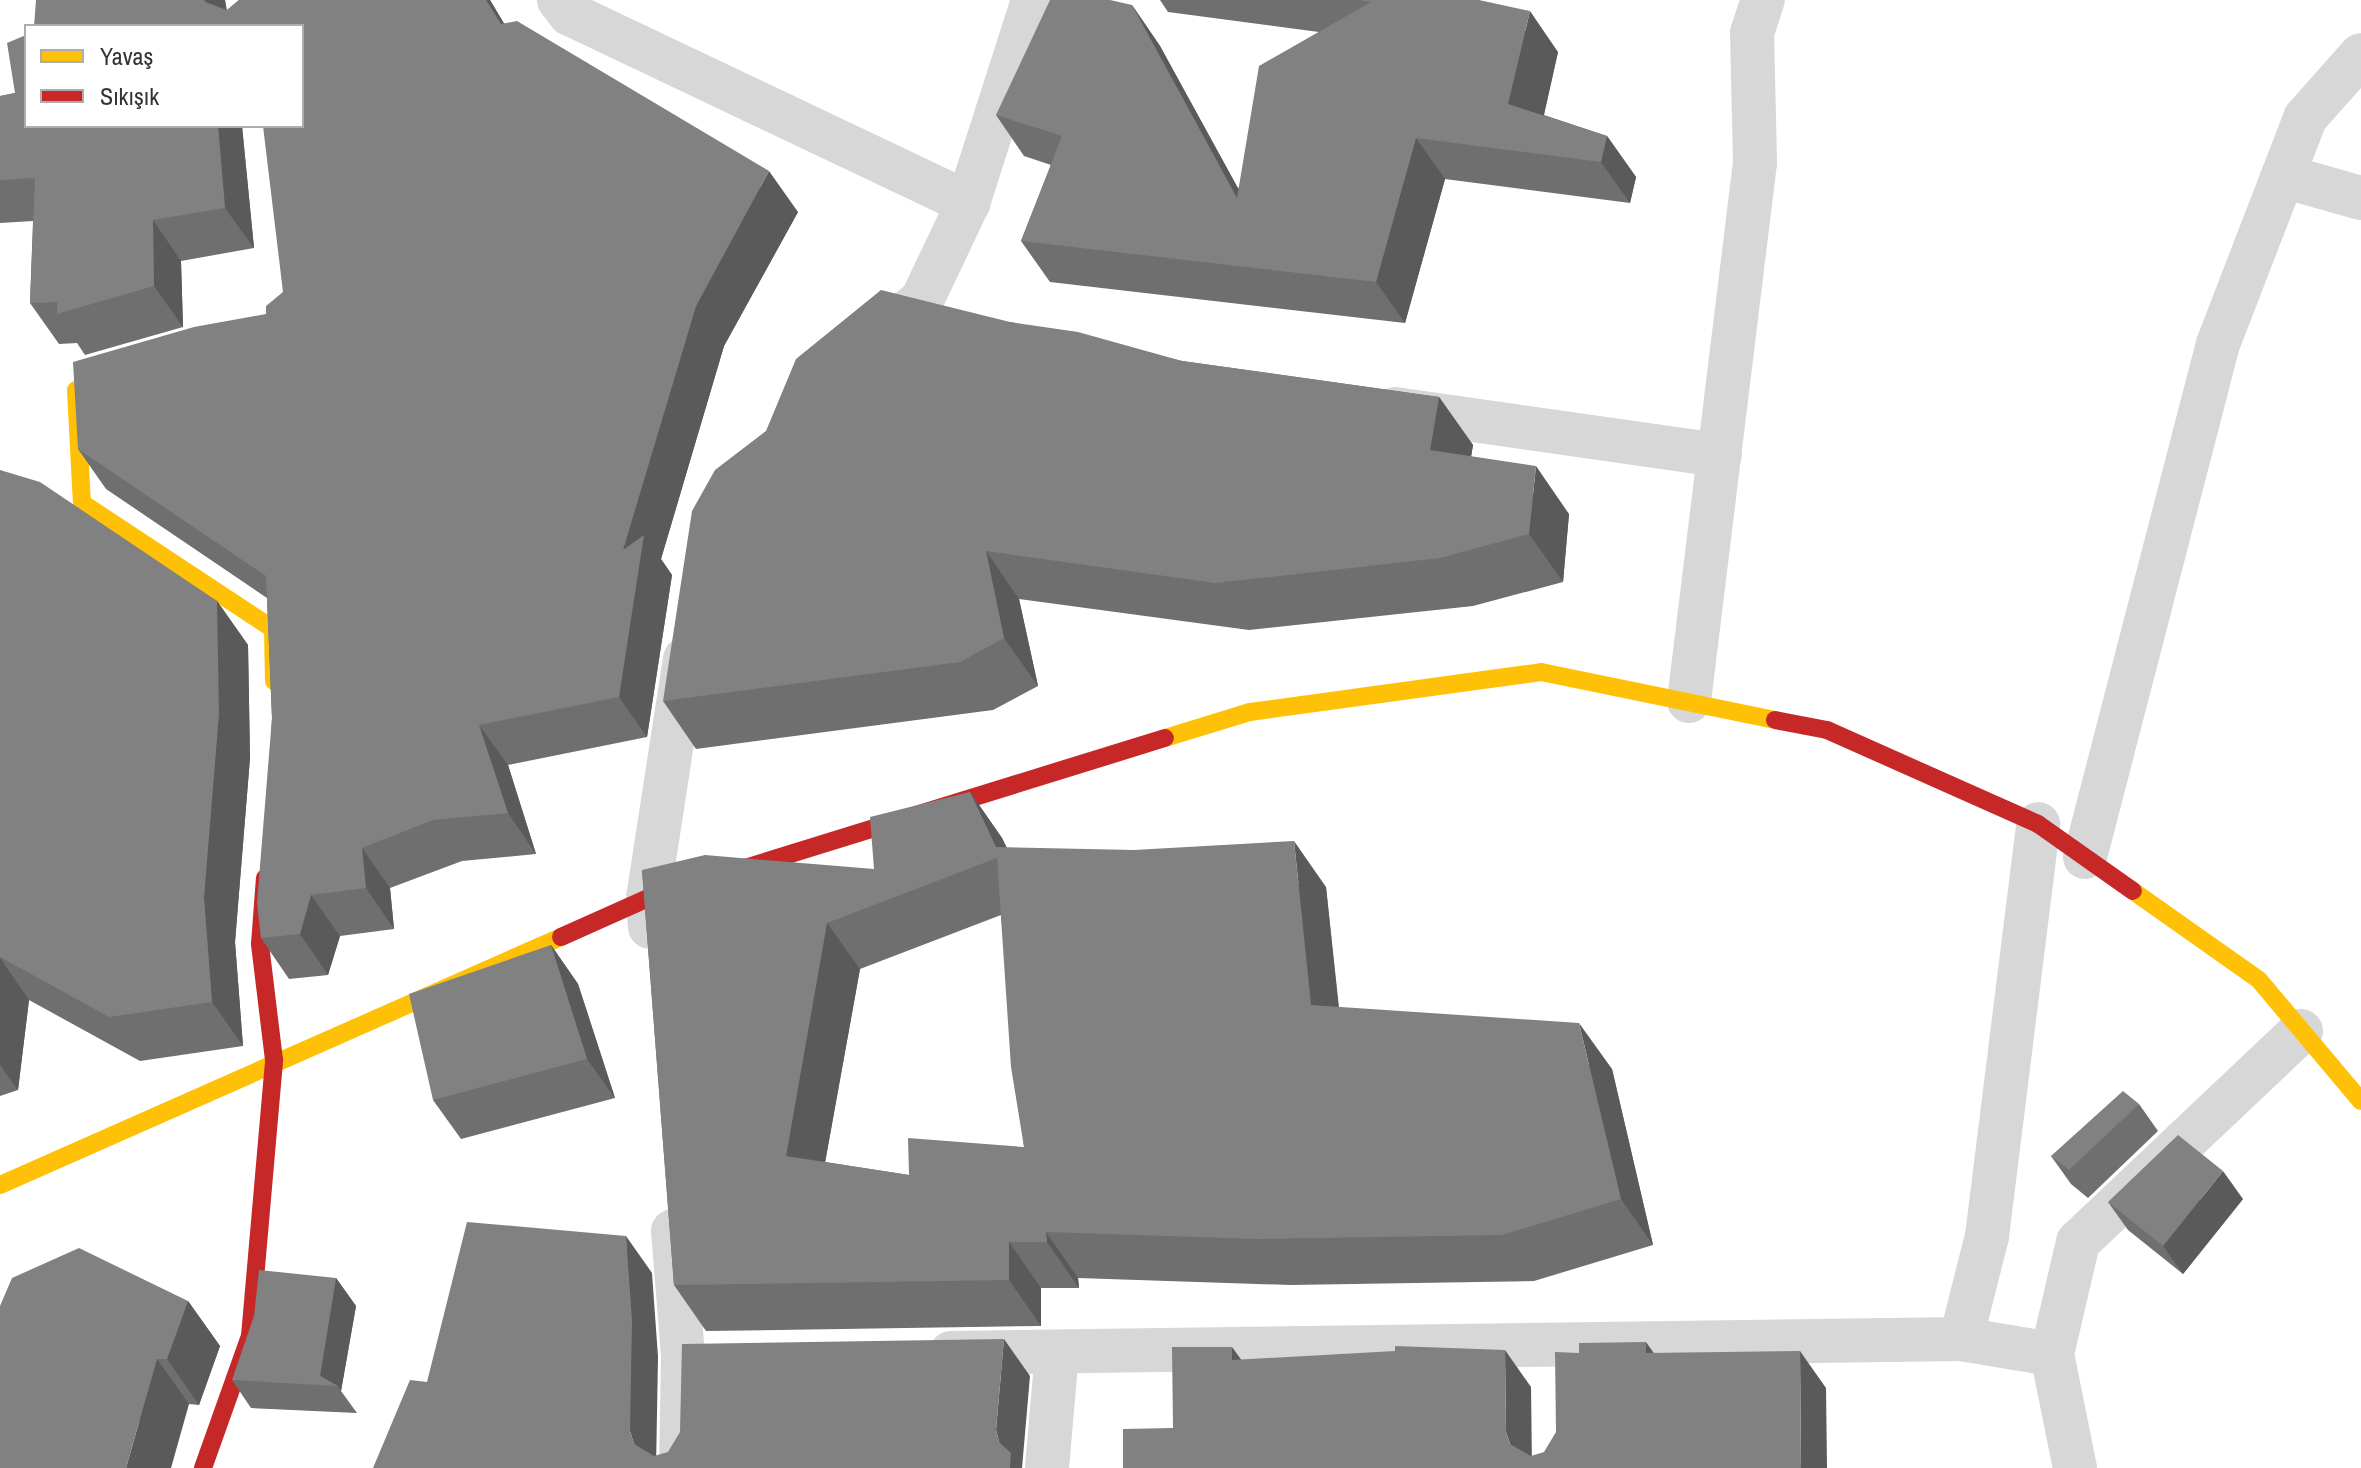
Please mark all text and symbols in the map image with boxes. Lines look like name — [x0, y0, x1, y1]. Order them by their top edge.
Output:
legend — [24, 24, 304, 128]
text: Yavaş — [100, 40, 153, 72]
text: Sıkışık — [100, 80, 159, 112]

